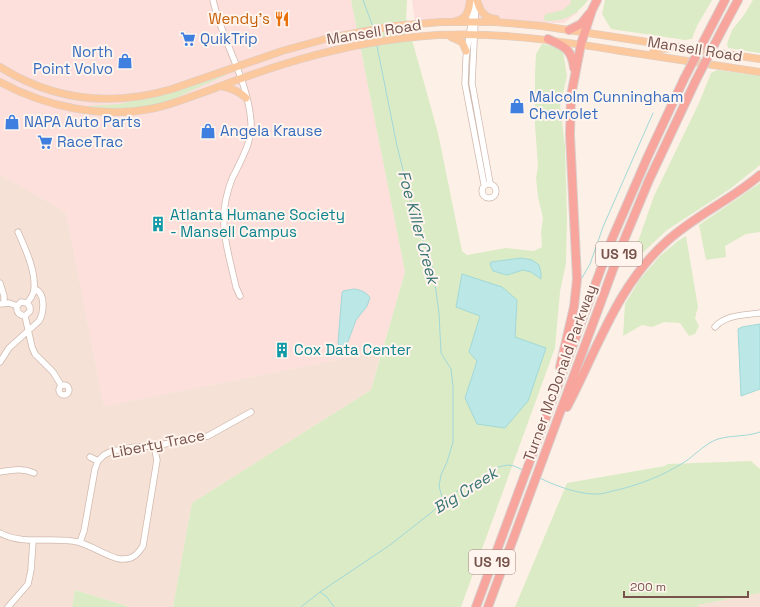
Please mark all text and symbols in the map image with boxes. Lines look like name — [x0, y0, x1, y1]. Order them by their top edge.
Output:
place label: Wendy's — [209, 9, 270, 28]
restaurant icon: Wendy's — [273, 10, 291, 28]
street label: Mansell Road — [325, 15, 423, 48]
place label: QuikTrip — [200, 29, 258, 48]
supermarket icon: QuikTrip — [179, 30, 197, 48]
street label: Mansell Road — [646, 32, 744, 65]
place label: North Point Volvo — [33, 42, 113, 78]
shop icon: North Point Volvo — [116, 52, 134, 70]
place label: Malcolm Cunningham Chevrolet — [529, 87, 683, 123]
shop icon: Malcolm Cunningham Chevrolet — [508, 97, 526, 115]
place label: NAPA Auto Parts — [24, 112, 141, 131]
shop icon: NAPA Auto Parts — [3, 113, 21, 131]
place label: Angela Krause — [220, 121, 322, 140]
shop icon: Angela Krause — [199, 122, 217, 140]
place label: RaceTrac — [57, 132, 123, 151]
supermarket icon: RaceTrac — [36, 133, 54, 151]
water label: Foe Killer Creek — [393, 168, 444, 289]
place label: Atlanta Humane Society - Mansell Campus — [170, 205, 345, 241]
building icon: Atlanta Humane Society - Mansell Campus — [149, 215, 167, 233]
road number: US 19 — [596, 242, 642, 266]
street label: Turner McDonald Parkway — [519, 282, 600, 464]
place label: Cox Data Center — [294, 340, 412, 359]
building icon: Cox Data Center — [273, 341, 291, 359]
street label: Liberty Trace — [109, 425, 206, 462]
water label: Big Creek — [429, 461, 504, 519]
road number: US 19 — [469, 550, 515, 574]
scale bar — [624, 573, 748, 599]
text: 200 m — [630, 579, 666, 595]

